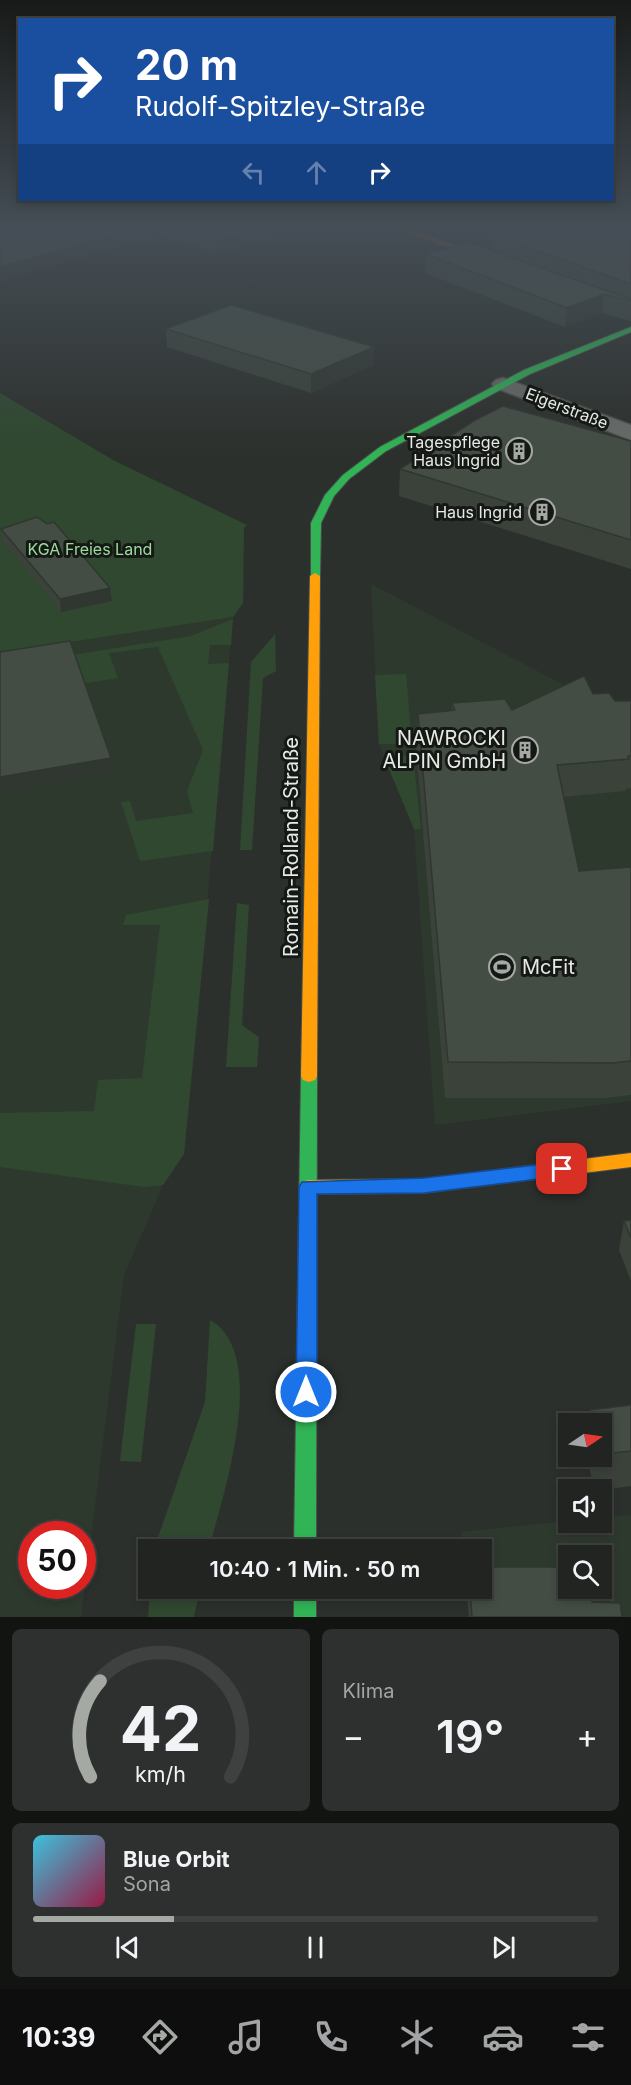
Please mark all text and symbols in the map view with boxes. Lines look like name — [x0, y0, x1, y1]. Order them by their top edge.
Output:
text: 20 m — [135, 39, 238, 90]
icon: right — [36, 42, 114, 120]
text: Rudolf-Spitzley-Straße — [135, 90, 426, 123]
icon: left — [237, 156, 270, 189]
icon: ahead — [300, 156, 333, 189]
icon: right — [363, 156, 396, 189]
street label: Eigerstraße — [523, 383, 611, 433]
place label: Tagespflege Haus Ingrid — [406, 432, 500, 470]
building icon: Tagespflege Haus Ingrid — [504, 436, 534, 466]
building icon: Haus Ingrid — [527, 497, 557, 527]
place label: Haus Ingrid — [435, 502, 522, 522]
park label: KGA Freies Land — [28, 539, 152, 559]
place label: NAWROCKI ALPIN GmbH — [383, 726, 506, 773]
building icon: NAWROCKI ALPIN GmbH — [510, 735, 540, 765]
street label: Romain-Rolland-Straße — [279, 737, 303, 957]
sports icon: McFit — [487, 952, 517, 982]
place label: McFit — [522, 955, 575, 979]
pin — [536, 1143, 587, 1194]
icon: arrive — [545, 1152, 578, 1185]
position arrow — [274, 1360, 338, 1424]
north arrow — [558, 1413, 612, 1467]
map controls — [558, 1413, 612, 1599]
button: sound — [558, 1479, 612, 1533]
speed limit sign: 50 — [18, 1521, 96, 1599]
button: search — [558, 1545, 612, 1599]
text: 10:40 · 1 Min. · 50 m — [210, 1556, 420, 1582]
text: Klima — [343, 1679, 394, 1703]
text: 42 — [120, 1691, 201, 1766]
text: 19° — [436, 1709, 504, 1764]
text: − — [343, 1716, 364, 1756]
text: + — [576, 1716, 598, 1756]
text: km/h — [135, 1761, 186, 1787]
text: Blue Orbit — [123, 1846, 230, 1872]
text: Sona — [123, 1872, 171, 1896]
icon: previous — [111, 1931, 144, 1964]
icon: pause — [299, 1931, 332, 1964]
icon: next — [487, 1931, 520, 1964]
icon: directions — [139, 2016, 181, 2058]
icon: music — [225, 2016, 267, 2058]
icon: phone — [310, 2016, 352, 2058]
icon: climate — [396, 2016, 438, 2058]
icon: car — [482, 2016, 524, 2058]
icon: filters — [567, 2016, 609, 2058]
text: 10:39 — [22, 2021, 96, 2054]

